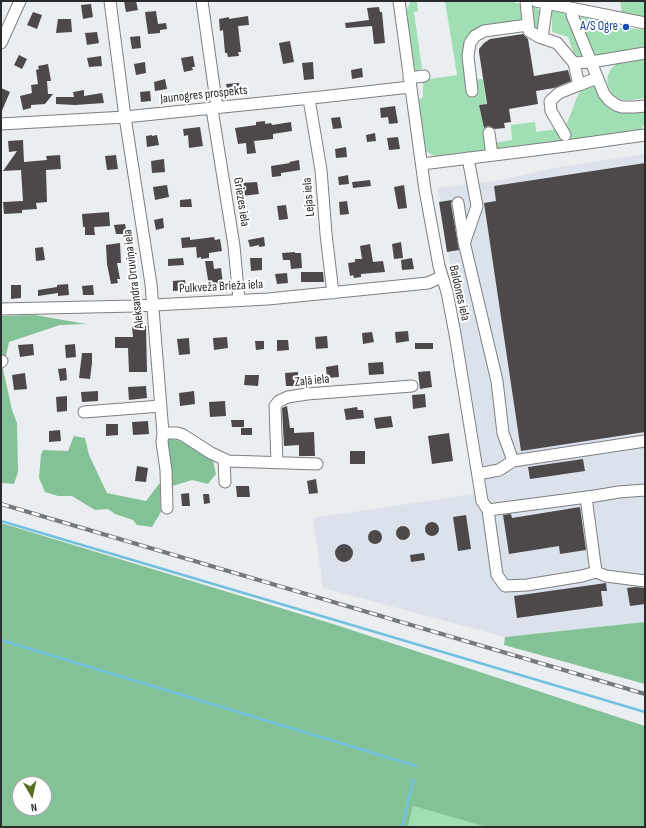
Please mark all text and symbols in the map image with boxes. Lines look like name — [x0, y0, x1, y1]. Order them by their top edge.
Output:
place label: A/S Ogre — [580, 19, 618, 35]
marker: A/S Ogre — [621, 22, 631, 32]
street label: Jaunogres prospekts — [160, 83, 248, 107]
street label: Griezes iela — [229, 176, 253, 228]
street label: Lejas iela — [300, 177, 318, 217]
street label: Aleksandra Druviņa iela — [120, 228, 148, 330]
street label: Baldones iela — [445, 264, 473, 322]
street label: Pulkveža Brieža iela — [179, 277, 263, 297]
street label: Zaļā iela — [294, 371, 330, 391]
north arrow — [12, 776, 52, 816]
text: N — [30, 800, 38, 814]

